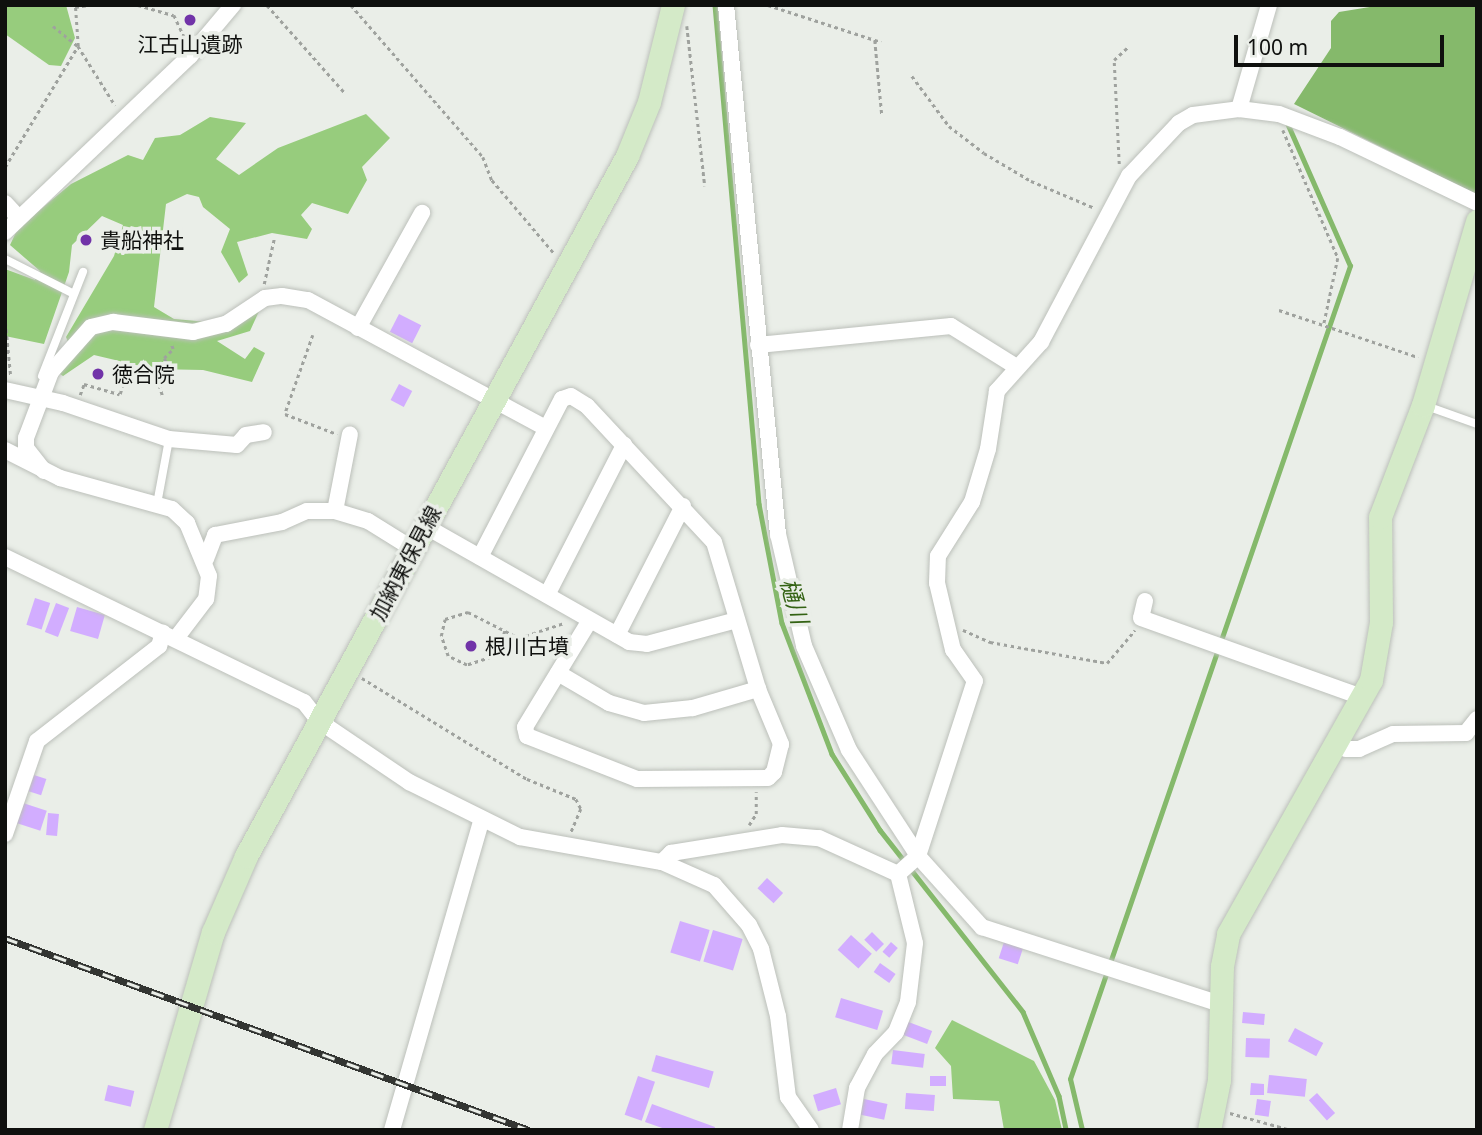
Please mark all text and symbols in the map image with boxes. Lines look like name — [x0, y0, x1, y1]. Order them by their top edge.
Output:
marker: 江古山遺跡 — [182, 12, 198, 28]
scale bar — [1237, 21, 1447, 65]
place label: 江古山遺跡 — [138, 31, 242, 57]
text: 100 m — [1247, 33, 1308, 61]
place label: 貴船神社 — [100, 227, 184, 253]
marker: 貴船神社 — [78, 232, 94, 248]
place label: 徳合院 — [112, 361, 175, 387]
marker: 徳合院 — [90, 366, 106, 382]
street label: 加納東保見線 — [364, 501, 446, 625]
water label: 樋川 — [775, 575, 815, 627]
place label: 根川古墳 — [485, 633, 569, 659]
marker: 根川古墳 — [463, 638, 479, 654]

